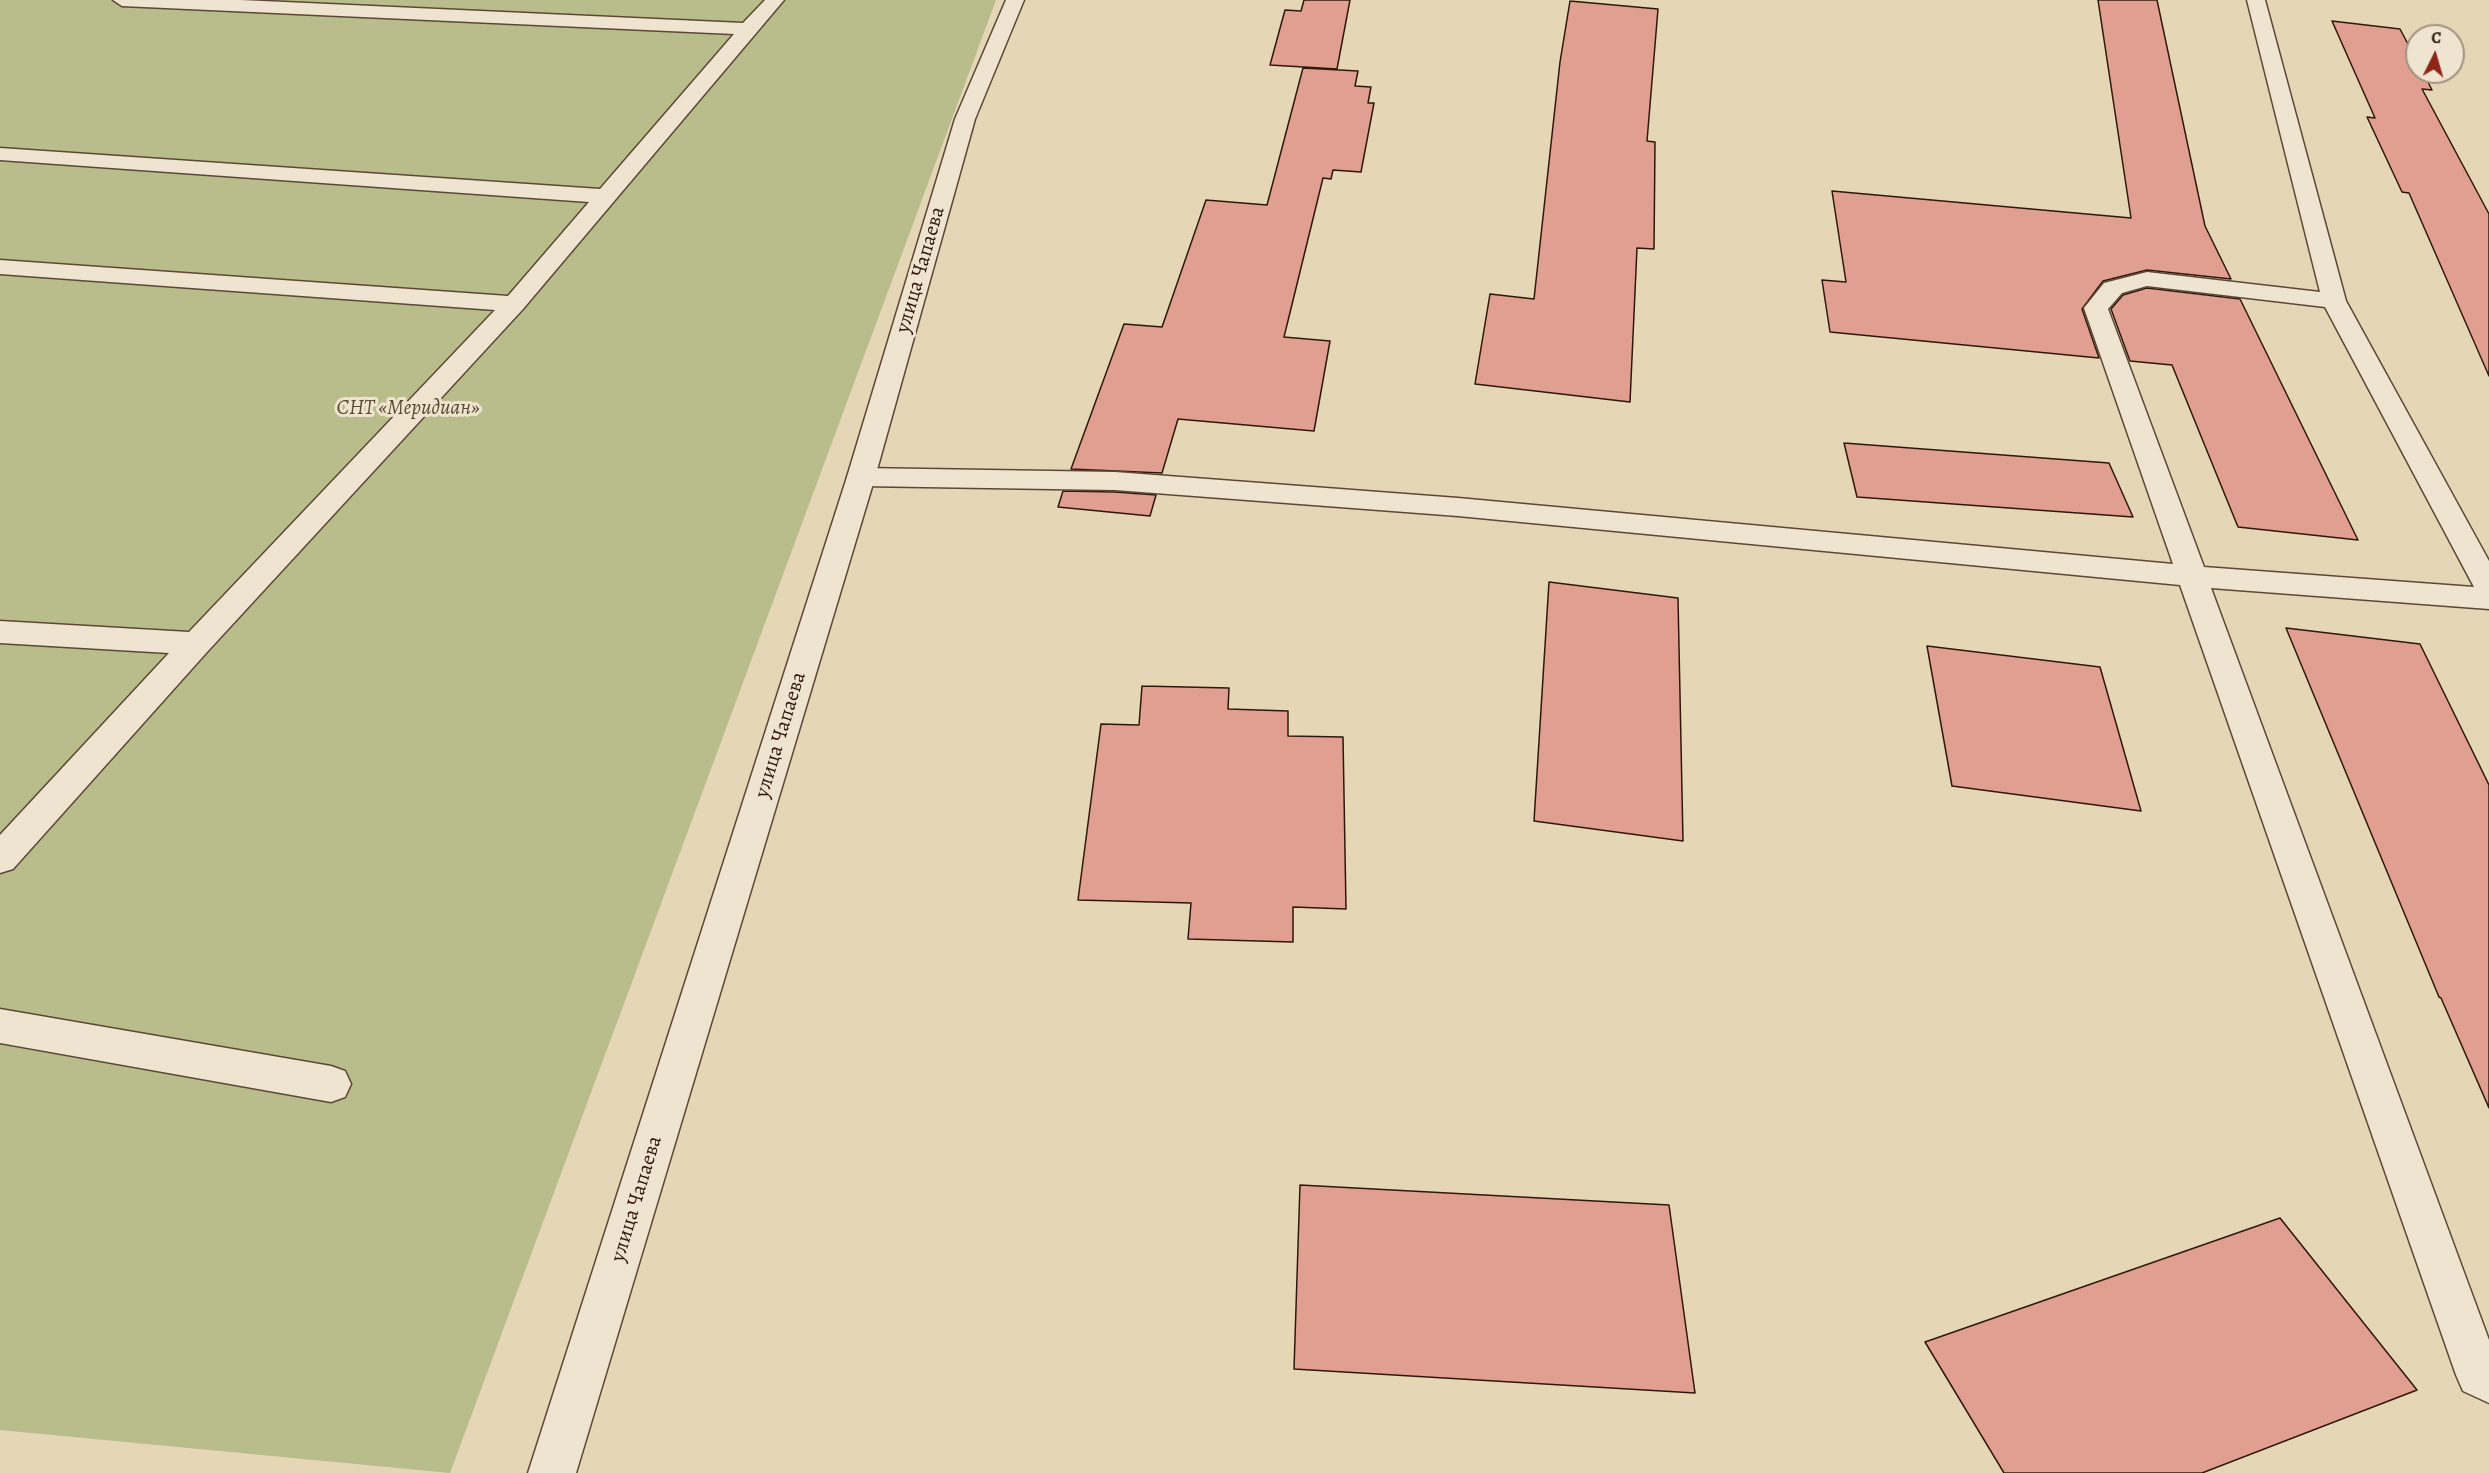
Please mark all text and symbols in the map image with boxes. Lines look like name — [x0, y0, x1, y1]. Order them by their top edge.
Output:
north arrow — [2405, 24, 2465, 84]
text: С — [2431, 27, 2442, 49]
street label: улица Чапаева — [891, 204, 951, 336]
park label: СНТ «Меридиан» — [336, 396, 480, 422]
street label: улица Чапаева — [750, 669, 812, 801]
street label: улица Чапаева — [606, 1133, 668, 1265]

